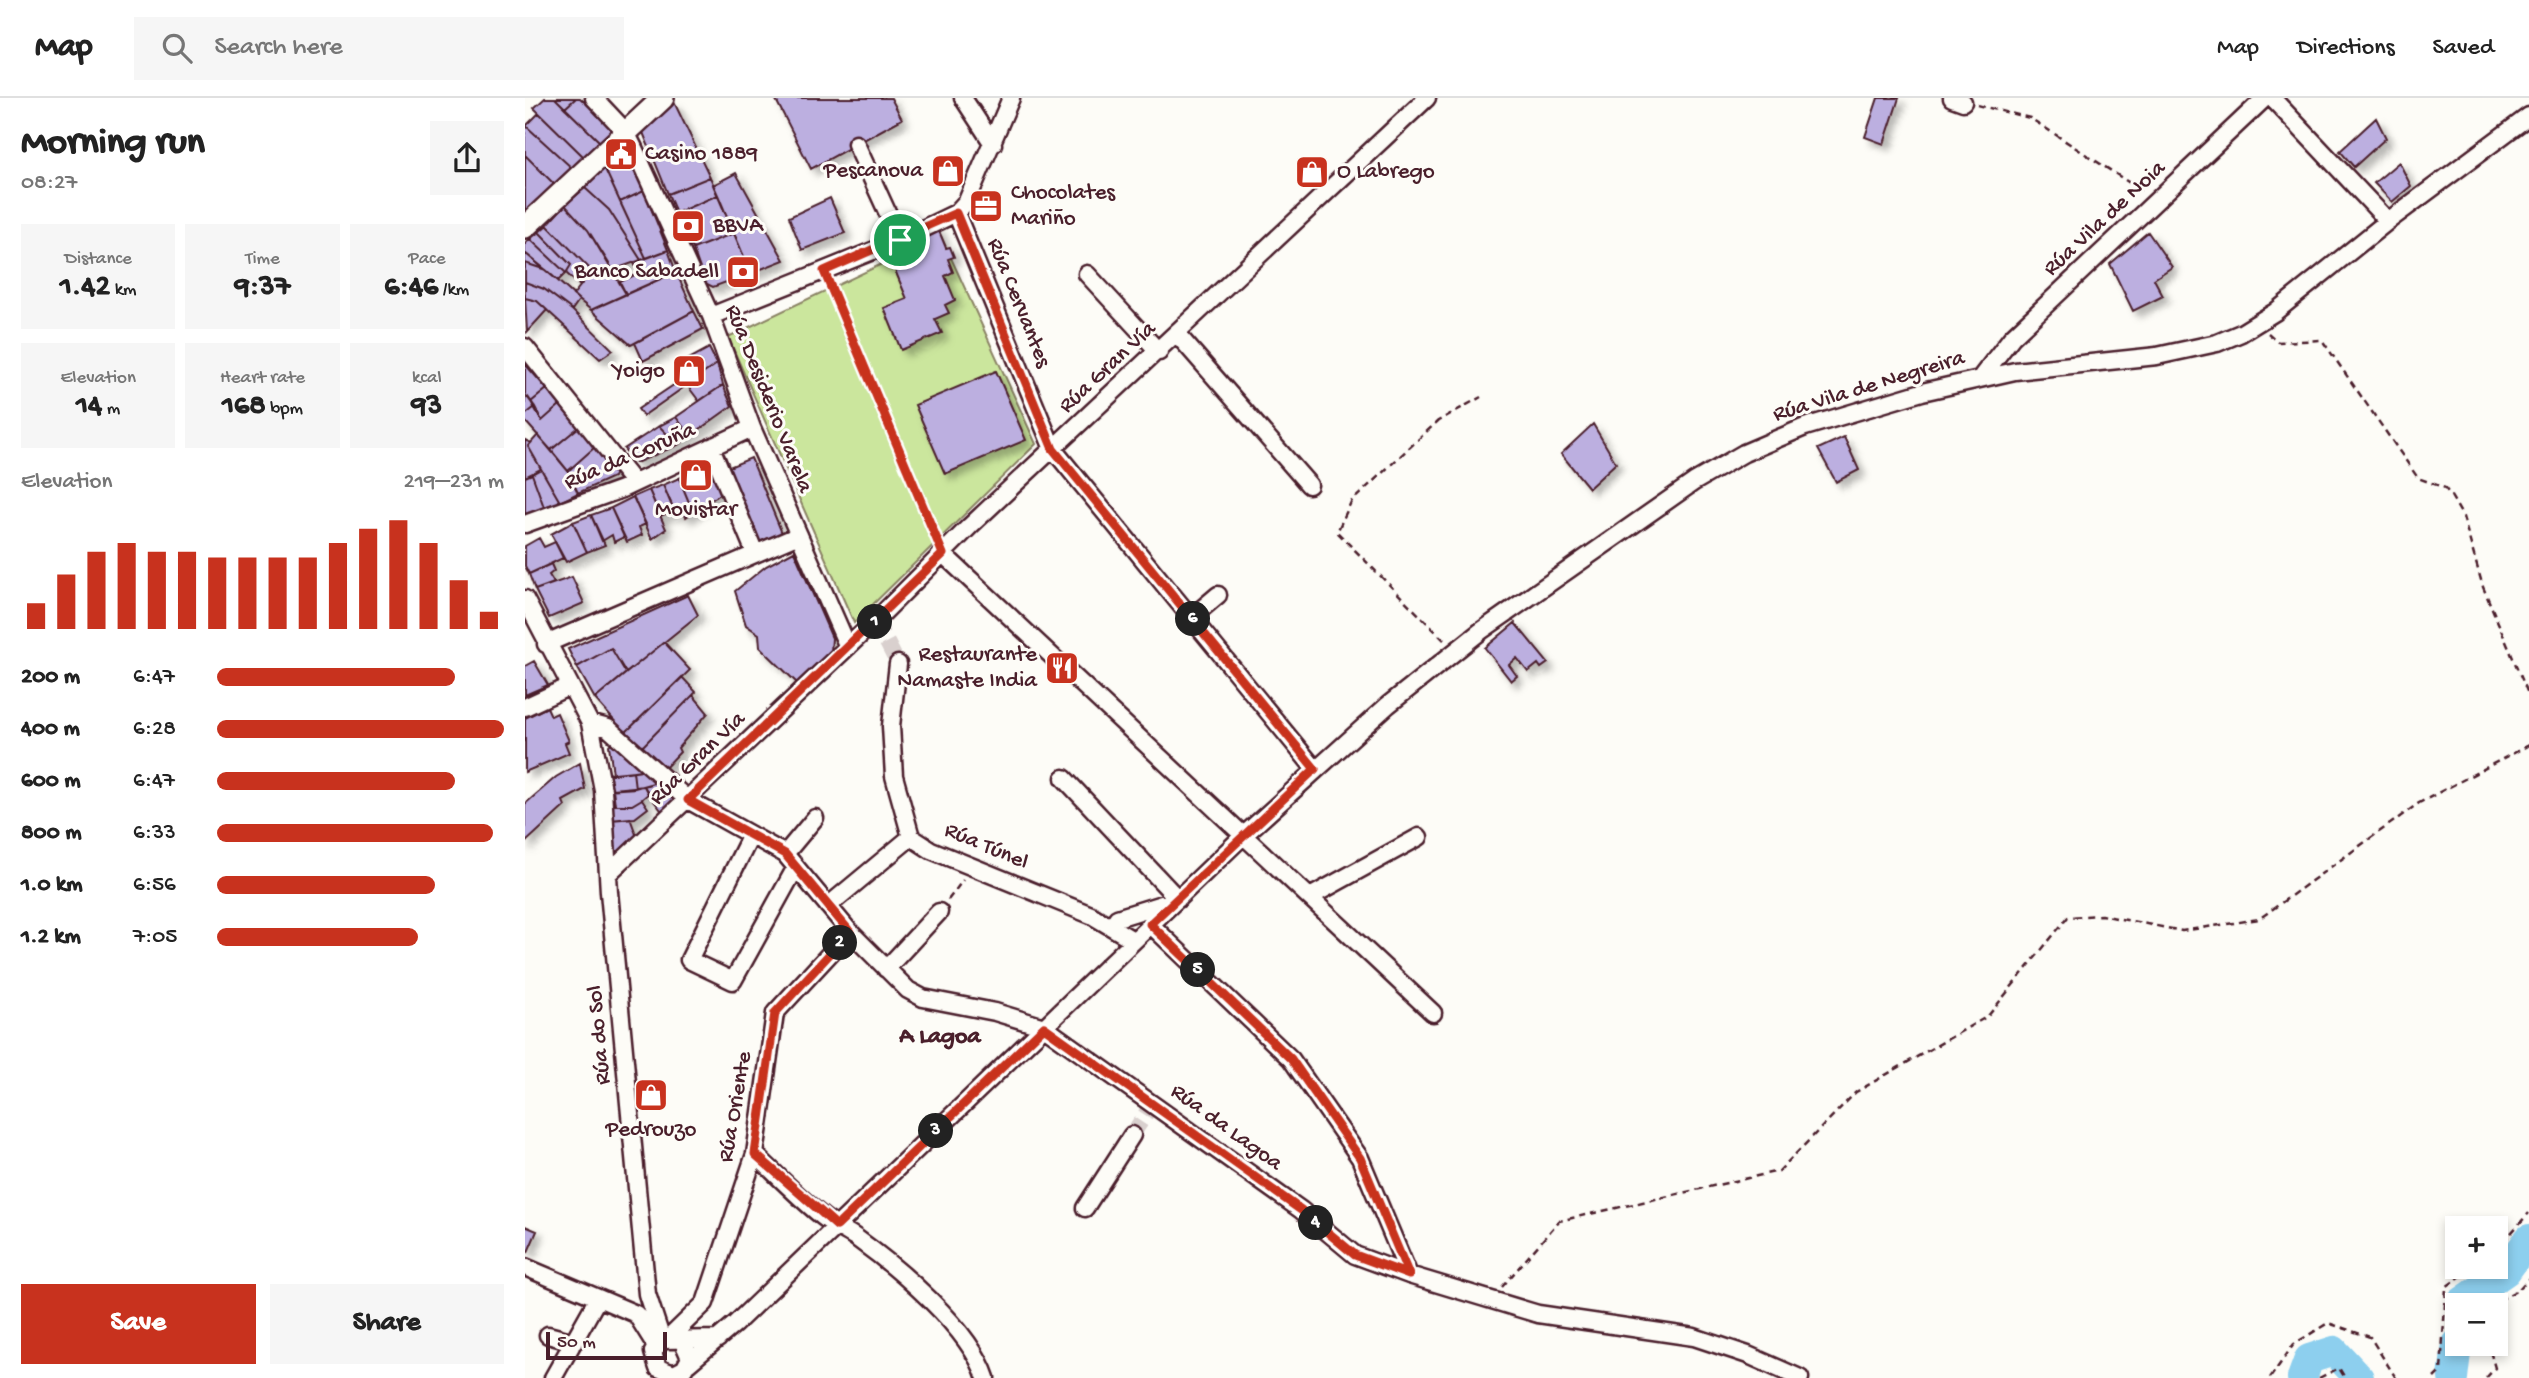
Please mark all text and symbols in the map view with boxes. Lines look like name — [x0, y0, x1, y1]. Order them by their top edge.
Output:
search box — [134, 17, 624, 80]
text: Map — [35, 29, 92, 67]
icon: search — [158, 29, 196, 67]
text: Search here — [214, 33, 343, 64]
text: Map — [2217, 34, 2259, 63]
text: Directions — [2297, 34, 2395, 63]
text: Saved — [2433, 34, 2494, 63]
button: share — [430, 121, 504, 195]
text: Morning run — [21, 122, 205, 166]
public building icon: Casino 1889 — [602, 135, 640, 173]
place label: Casino 1889 — [645, 141, 758, 168]
shop icon: Pescanova — [929, 152, 967, 190]
shop icon: O Labrego — [1293, 153, 1331, 191]
street label: Rúa Vila de Noia — [2038, 155, 2173, 283]
place label: Pescanova — [823, 158, 924, 185]
place label: O Labrego — [1337, 159, 1435, 186]
text: 08:27 — [21, 170, 77, 197]
place label: Chocolates Mariño — [1011, 180, 1116, 233]
office icon: Chocolates Mariño — [967, 187, 1005, 225]
bank icon: BBVA — [669, 207, 707, 245]
pin — [870, 210, 930, 270]
place label: BBVA — [712, 213, 764, 240]
icon: arrive — [881, 221, 919, 259]
street label: Rúa Cervantes — [980, 234, 1056, 372]
text: Distance — [65, 248, 132, 271]
text: Time — [245, 248, 280, 271]
text: Pace — [408, 248, 445, 271]
bank icon: Banco Sabadell — [724, 253, 762, 291]
place label: Banco Sabadell — [574, 259, 719, 286]
text: 1.42 — [60, 271, 110, 306]
text: 9:37 — [235, 271, 290, 306]
text: 6:46 — [384, 271, 438, 306]
text: km — [110, 279, 137, 302]
text: /km — [438, 279, 469, 302]
street label: Rúa Desiderio Varela — [718, 301, 819, 498]
street label: Rúa Gran Vía — [1054, 315, 1163, 420]
street label: Rúa Vila de Negreira — [1770, 345, 1969, 429]
shop icon: Yoigo — [670, 352, 708, 390]
place label: Yoigo — [610, 358, 665, 385]
text: Elevation — [60, 367, 136, 390]
text: Heart rate — [220, 367, 305, 390]
text: kcal — [412, 367, 442, 390]
text: 14 — [76, 390, 102, 425]
text: 168 — [222, 390, 266, 425]
text: 93 — [412, 390, 442, 425]
text: m — [102, 398, 120, 421]
text: bpm — [266, 398, 303, 421]
street label: Rúa da Coruña — [560, 417, 701, 497]
shop icon: Movistar — [677, 456, 715, 494]
text: Elevation — [21, 469, 112, 496]
text: 219–231 m — [404, 469, 504, 496]
place label: Movistar — [655, 497, 739, 524]
pin: 6 — [1175, 602, 1211, 636]
pin: 1 — [857, 604, 893, 640]
text: 6 — [1188, 607, 1197, 630]
text: 1 — [871, 610, 878, 633]
place label: Restaurante Namaste India — [897, 642, 1038, 695]
restaurant icon: Restaurante Namaste India — [1043, 649, 1081, 687]
text: 200 m — [21, 664, 80, 691]
text: 6:47 — [133, 664, 175, 691]
street label: Rúa Gran Vía — [644, 706, 753, 812]
text: 400 m — [21, 716, 80, 743]
text: 6:28 — [133, 716, 176, 743]
text: 600 m — [21, 768, 81, 795]
text: 6:47 — [133, 768, 175, 795]
street label: Rúa Túnel — [940, 817, 1032, 877]
text: 800 m — [21, 820, 82, 847]
text: 6:33 — [133, 820, 176, 847]
text: 1.0 km — [21, 872, 83, 899]
text: 6:56 — [133, 872, 176, 899]
text: 1.2 km — [21, 924, 81, 951]
text: 7:05 — [133, 924, 177, 951]
pin: 2 — [823, 926, 857, 960]
text: 2 — [835, 931, 844, 954]
pin: 5 — [1181, 952, 1215, 988]
text: 5 — [1193, 958, 1203, 981]
street label: Rúa do Sol — [582, 984, 618, 1086]
district label: A Lagoa — [898, 1023, 982, 1052]
street label: Rúa Oriente — [713, 1048, 759, 1165]
shop icon: Pedrouzo — [632, 1076, 670, 1114]
street label: Rúa da Lagoa — [1165, 1078, 1288, 1178]
pin: 3 — [919, 1114, 953, 1148]
place label: Pedrouzo — [605, 1117, 697, 1144]
text: 3 — [931, 1119, 940, 1142]
pin: 4 — [1299, 1206, 1333, 1240]
text: 4 — [1311, 1211, 1320, 1234]
map controls — [2445, 1216, 2508, 1356]
button: + — [2445, 1216, 2508, 1279]
button: Save — [21, 1284, 256, 1364]
button: Share — [270, 1284, 504, 1364]
button: − — [2445, 1293, 2508, 1356]
scale bar — [546, 1329, 667, 1361]
text: 50 m — [557, 1332, 596, 1355]

